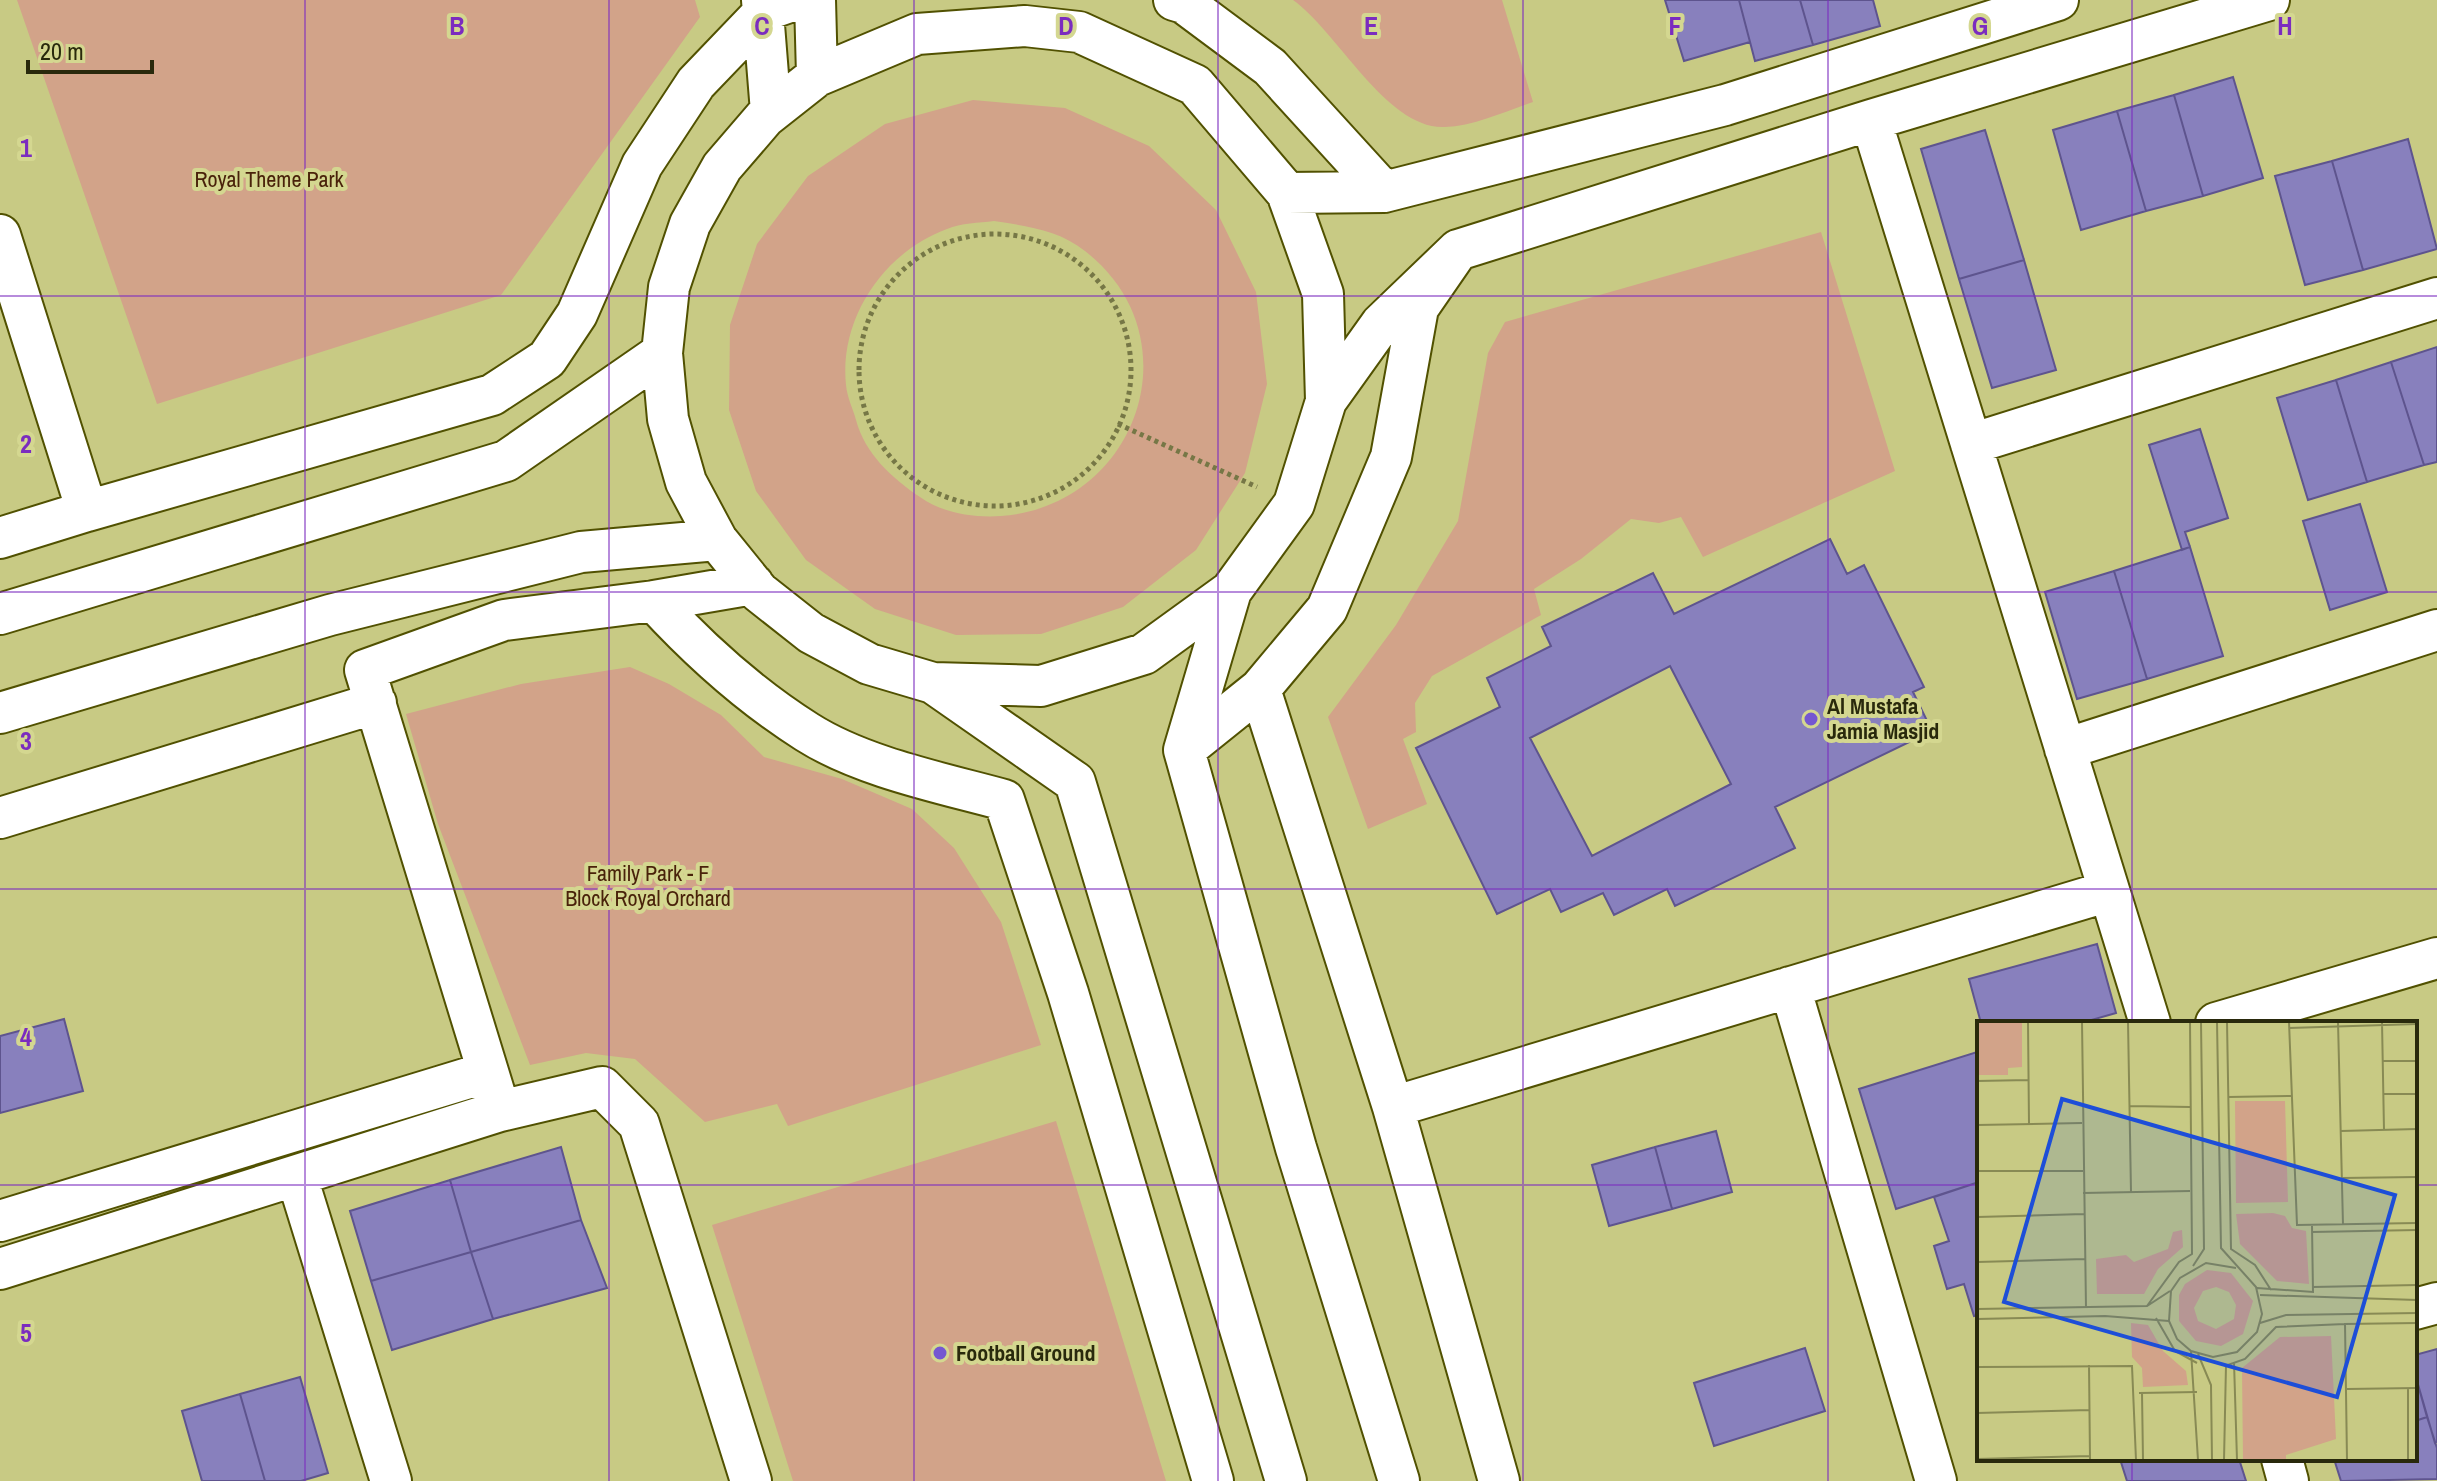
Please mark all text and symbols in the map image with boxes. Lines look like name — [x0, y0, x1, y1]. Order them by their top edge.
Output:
text: B — [449, 8, 465, 43]
text: C — [754, 8, 770, 43]
text: D — [1058, 8, 1074, 43]
text: E — [1364, 8, 1378, 43]
text: F — [1668, 8, 1682, 43]
text: G — [1972, 8, 1988, 43]
text: H — [2277, 8, 2293, 43]
scale bar — [28, 24, 152, 74]
text: 20 m — [40, 35, 84, 67]
text: 1 — [20, 130, 32, 165]
park label: Royal Theme Park — [194, 164, 345, 194]
text: 2 — [20, 426, 32, 461]
place label: Al Mustafa Jamia Masjid — [1827, 691, 1939, 746]
marker: Al Mustafa Jamia Masjid — [1802, 710, 1820, 728]
text: 3 — [20, 723, 32, 758]
park label: Family Park - F Block Royal Orchard — [565, 858, 731, 913]
text: 4 — [20, 1019, 32, 1054]
inset map — [1977, 1021, 2417, 1461]
text: 5 — [20, 1315, 32, 1350]
place label: Football Ground — [956, 1338, 1095, 1368]
marker: Football Ground — [931, 1344, 949, 1362]

